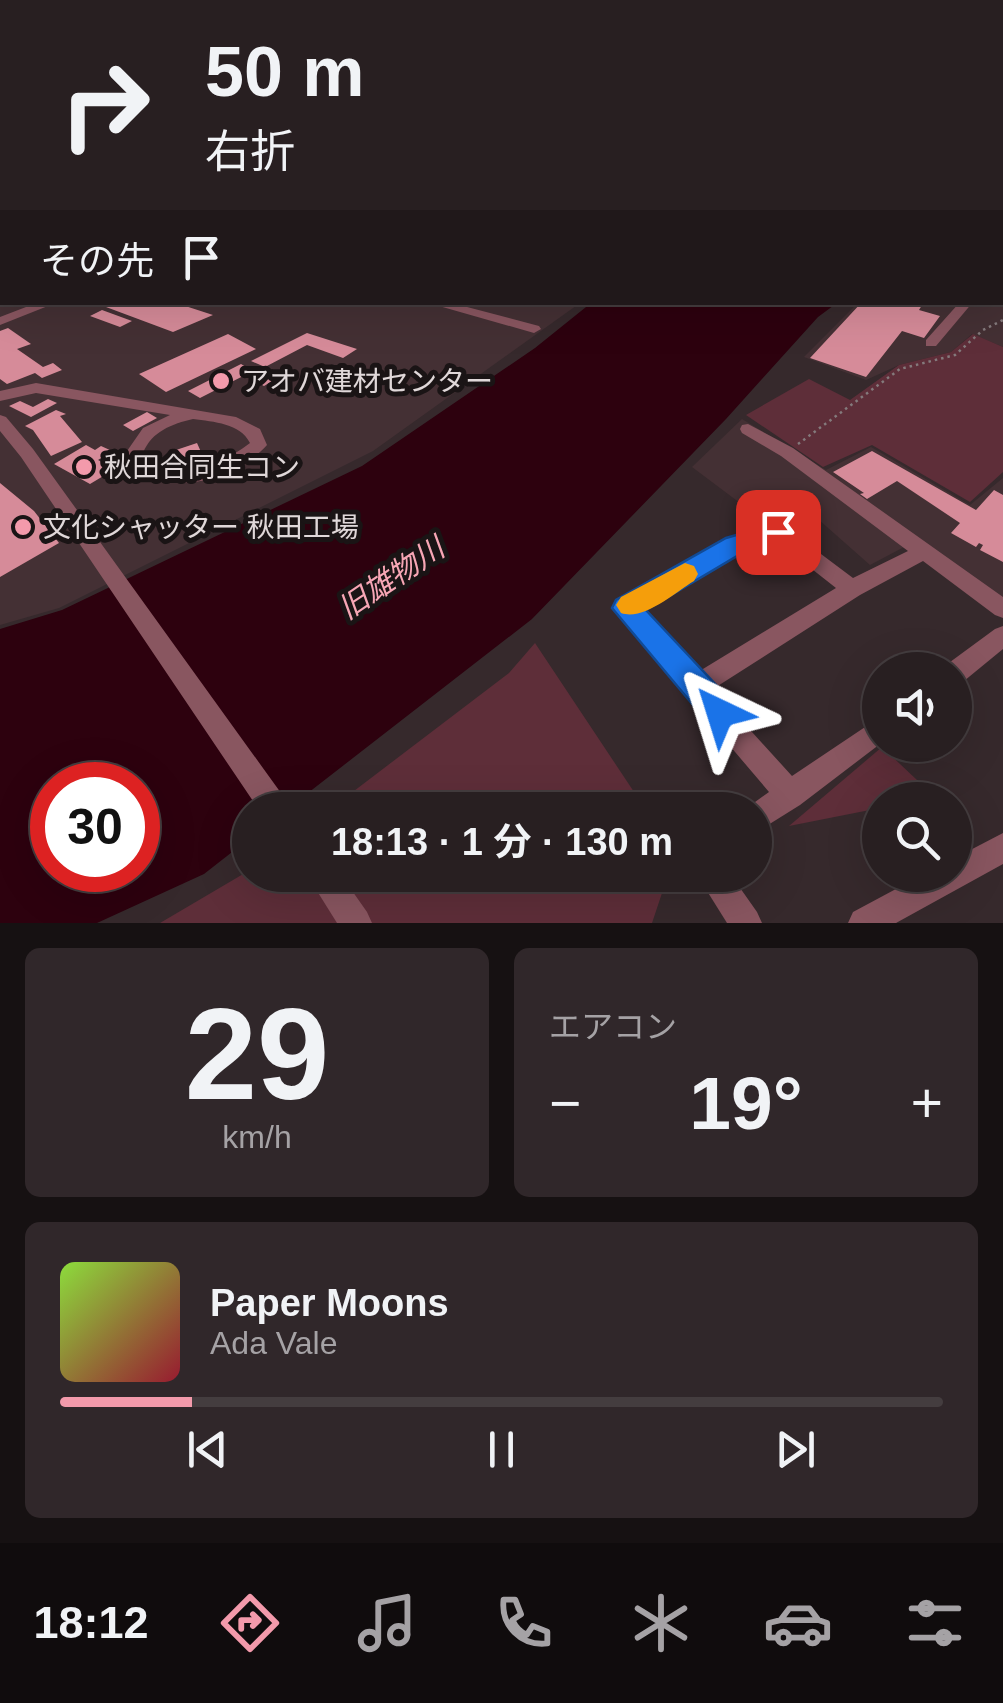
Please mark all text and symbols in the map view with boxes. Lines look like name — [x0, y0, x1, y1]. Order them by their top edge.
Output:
text: 50 m — [205, 33, 365, 111]
icon: right — [40, 40, 170, 170]
text: 右折 — [205, 126, 295, 177]
icon: arrive — [174, 230, 229, 285]
text: その先 — [40, 240, 154, 282]
place label: アオバ建材センター — [241, 366, 493, 397]
marker: アオバ建材センター — [210, 370, 232, 392]
place label: 秋田合同生コン — [104, 452, 300, 483]
marker: 秋田合同生コン — [73, 456, 95, 478]
pin — [736, 490, 821, 575]
icon: arrive — [751, 505, 806, 560]
place label: 文化シャッター 秋田工場 — [43, 512, 359, 543]
marker: 文化シャッター 秋田工場 — [12, 516, 34, 538]
water label: 旧雄物川 — [332, 529, 452, 625]
map controls — [862, 652, 972, 892]
button: sound — [862, 652, 972, 762]
position arrow — [668, 661, 772, 765]
speed limit sign: 30 — [30, 762, 160, 892]
button: search — [862, 782, 972, 892]
text: 18:13 · 1 分 · 130 m — [331, 821, 673, 863]
text: 29 — [185, 981, 329, 1127]
text: エアコン — [549, 1009, 677, 1045]
text: 19° — [689, 1061, 803, 1145]
text: − — [549, 1072, 581, 1134]
text: + — [911, 1072, 943, 1134]
text: km/h — [222, 1119, 292, 1155]
text: Paper Moons — [210, 1282, 449, 1324]
text: Ada Vale — [210, 1325, 338, 1361]
icon: previous — [180, 1422, 235, 1477]
icon: pause — [474, 1422, 529, 1477]
icon: next — [768, 1422, 823, 1477]
icon: directions — [215, 1588, 285, 1658]
icon: music — [352, 1588, 422, 1658]
icon: phone — [489, 1588, 559, 1658]
icon: climate — [626, 1588, 696, 1658]
icon: car — [763, 1588, 833, 1658]
icon: filters — [900, 1588, 970, 1658]
text: 18:12 — [33, 1597, 149, 1648]

